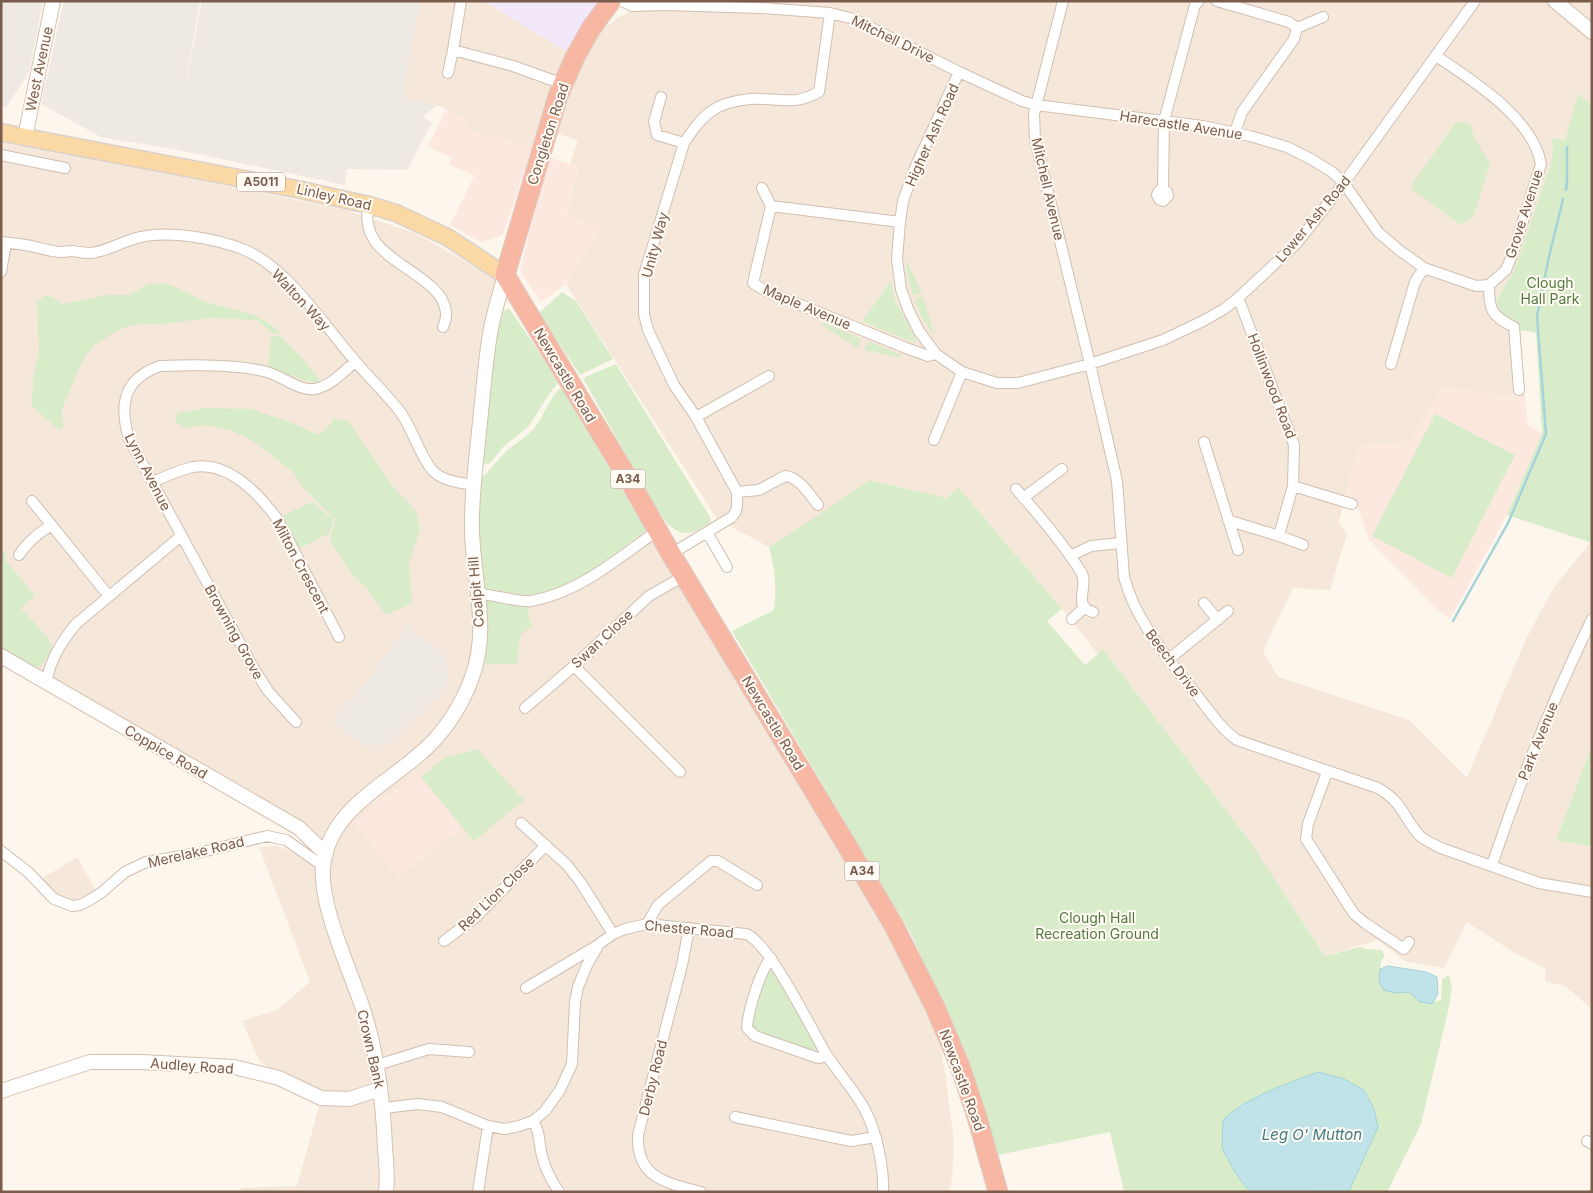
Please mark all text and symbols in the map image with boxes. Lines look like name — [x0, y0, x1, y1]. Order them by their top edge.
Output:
street label: Mitchell Drive — [849, 11, 938, 66]
street label: West Avenue — [21, 25, 56, 113]
street label: Congleton Road — [523, 81, 572, 187]
street label: Higher Ash Road — [901, 81, 962, 189]
street label: Harecastle Avenue — [1118, 106, 1244, 143]
street label: Mitchell Avenue — [1028, 136, 1069, 242]
street label: Grove Avenue — [1501, 167, 1546, 260]
road number: A5011 — [237, 172, 285, 192]
street label: Lower Ash Road — [1272, 172, 1354, 265]
street label: Linley Road — [295, 180, 373, 213]
street label: Unity Way — [638, 210, 671, 280]
street label: Walton Way — [268, 265, 334, 334]
park label: Clough Hall Park — [1521, 274, 1580, 307]
street label: Maple Avenue — [761, 280, 854, 333]
street label: Newcastle Road — [531, 325, 600, 425]
street label: Hollinwood Road — [1245, 331, 1300, 441]
street label: Lynn Avenue — [122, 430, 175, 513]
road number: A34 — [610, 469, 646, 488]
street label: Milton Crescent — [269, 516, 334, 616]
street label: Coalpit Hill — [464, 556, 487, 628]
street label: Browning Grove — [201, 581, 267, 682]
street label: Swan Close — [567, 606, 636, 671]
street label: Beech Drive — [1142, 625, 1204, 700]
street label: Newcastle Road — [739, 673, 808, 773]
street label: Park Avenue — [1514, 699, 1561, 783]
street label: Coppice Road — [122, 721, 211, 782]
street label: Merelake Road — [146, 832, 246, 871]
street label: Red Lion Close — [454, 853, 537, 934]
road number: A34 — [844, 861, 880, 880]
park label: Clough Hall Recreation Ground — [1035, 909, 1159, 942]
street label: Chester Road — [644, 916, 734, 941]
street label: Crown Bank — [354, 1008, 389, 1090]
street label: Newcastle Road — [936, 1027, 989, 1133]
street label: Derby Road — [635, 1038, 670, 1118]
street label: Audley Road — [150, 1054, 234, 1077]
water label: Leg O' Mutton — [1262, 1125, 1362, 1144]

